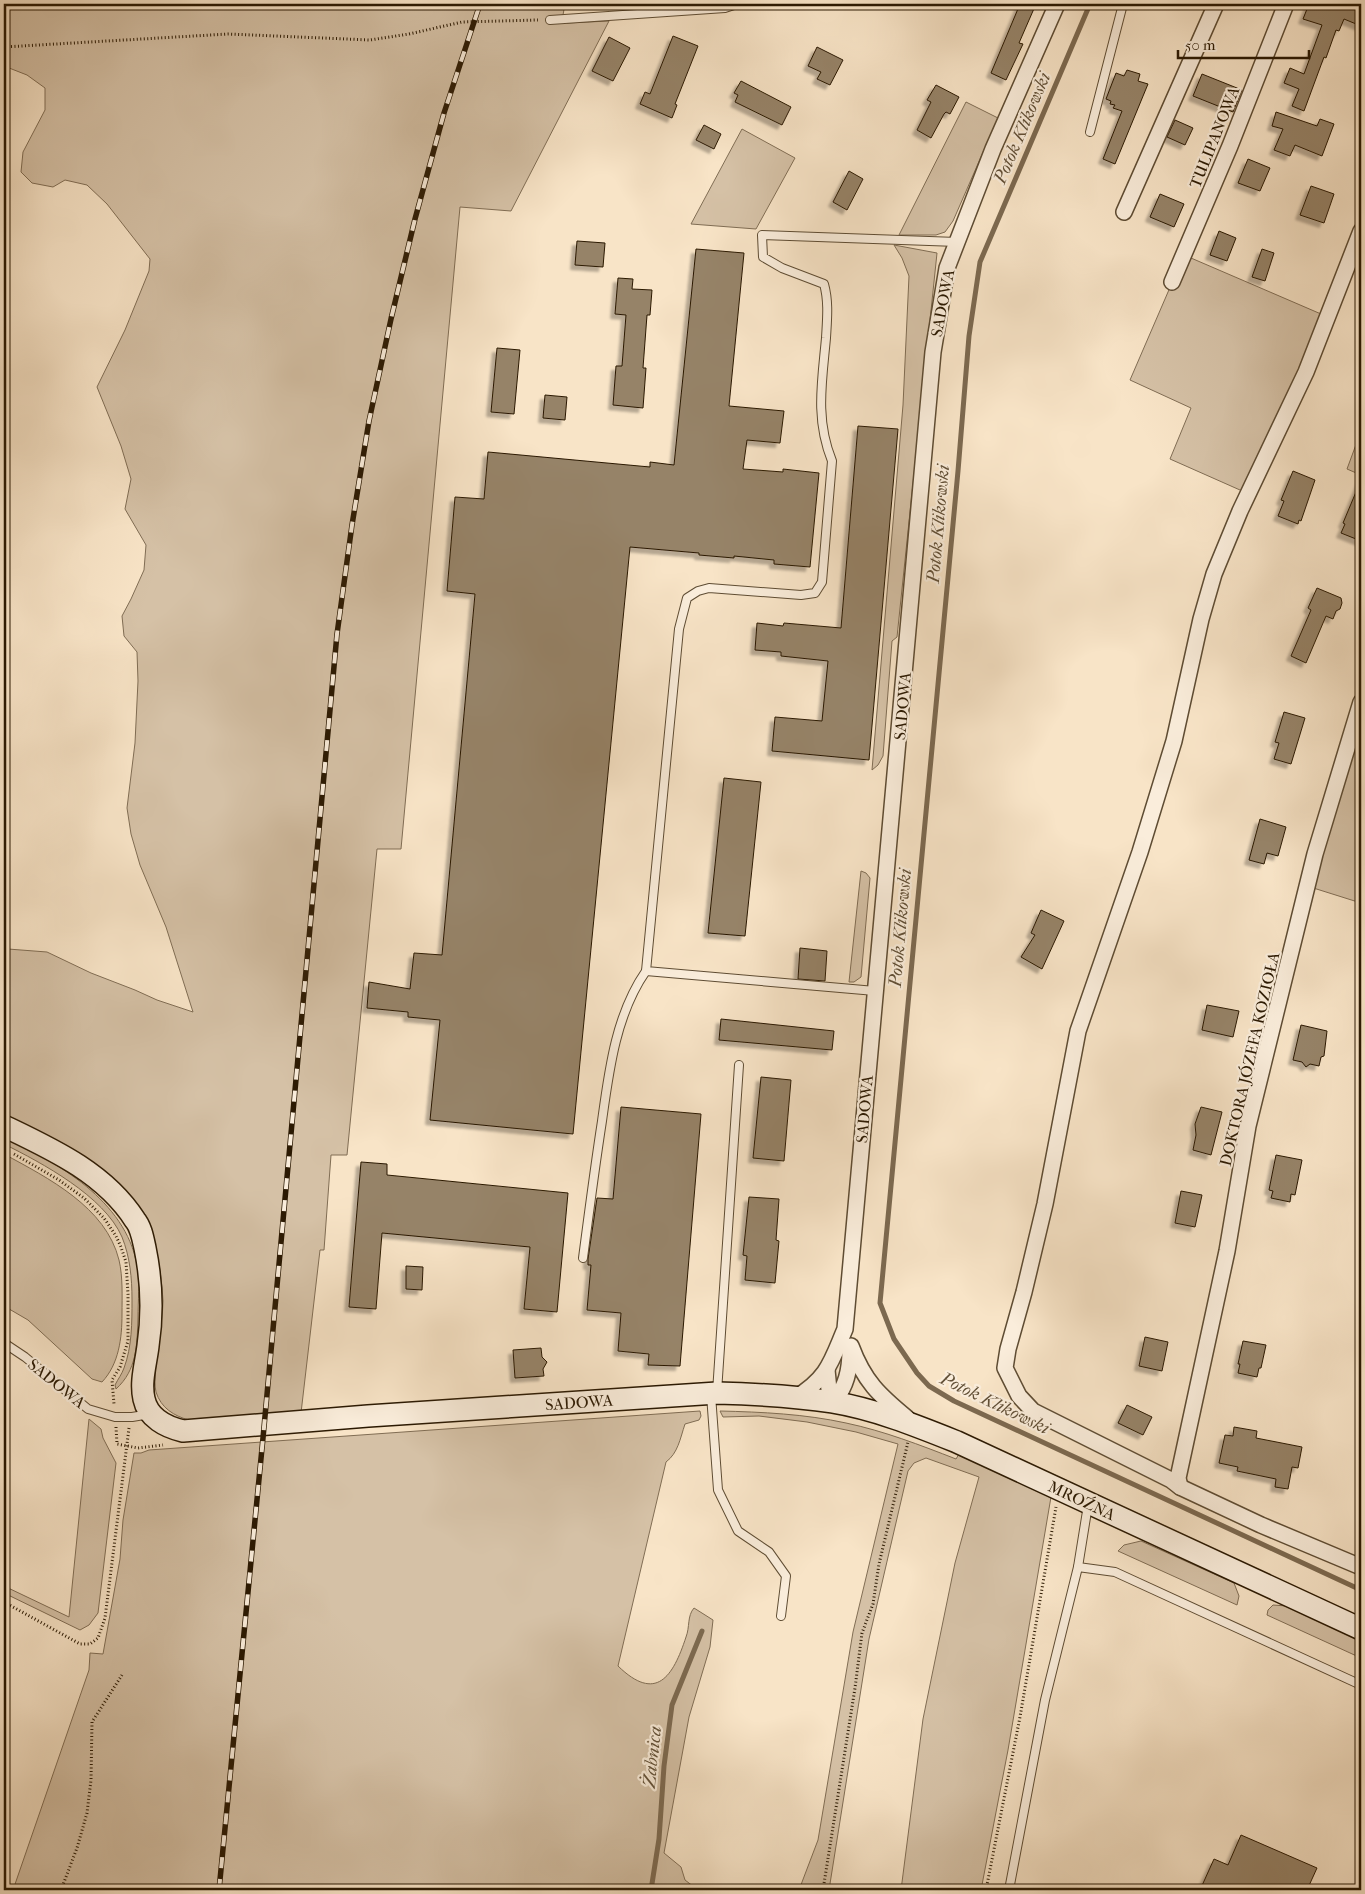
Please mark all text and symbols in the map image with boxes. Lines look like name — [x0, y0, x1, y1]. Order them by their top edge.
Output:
scale bar — [1178, 28, 1309, 60]
text: 50 m — [1185, 36, 1216, 54]
water label: Potok Klikowski — [989, 68, 1056, 188]
street label: TULIPANOWA — [1185, 83, 1244, 191]
street label: SADOWA — [927, 267, 958, 338]
water label: Potok Klikowski — [923, 462, 954, 585]
street label: SADOWA — [890, 671, 915, 741]
water label: Potok Klikowski — [885, 866, 916, 989]
street label: DOKTORA JÓZEFA KOZIOŁA — [1215, 949, 1284, 1168]
street label: SADOWA — [852, 1074, 877, 1144]
street label: SADOWA — [24, 1355, 90, 1413]
water label: Potok Klikowski — [936, 1368, 1054, 1440]
street label: SADOWA — [544, 1391, 614, 1414]
street label: MROŹNA — [1045, 1476, 1119, 1524]
water label: Żabnica — [637, 1725, 666, 1790]

